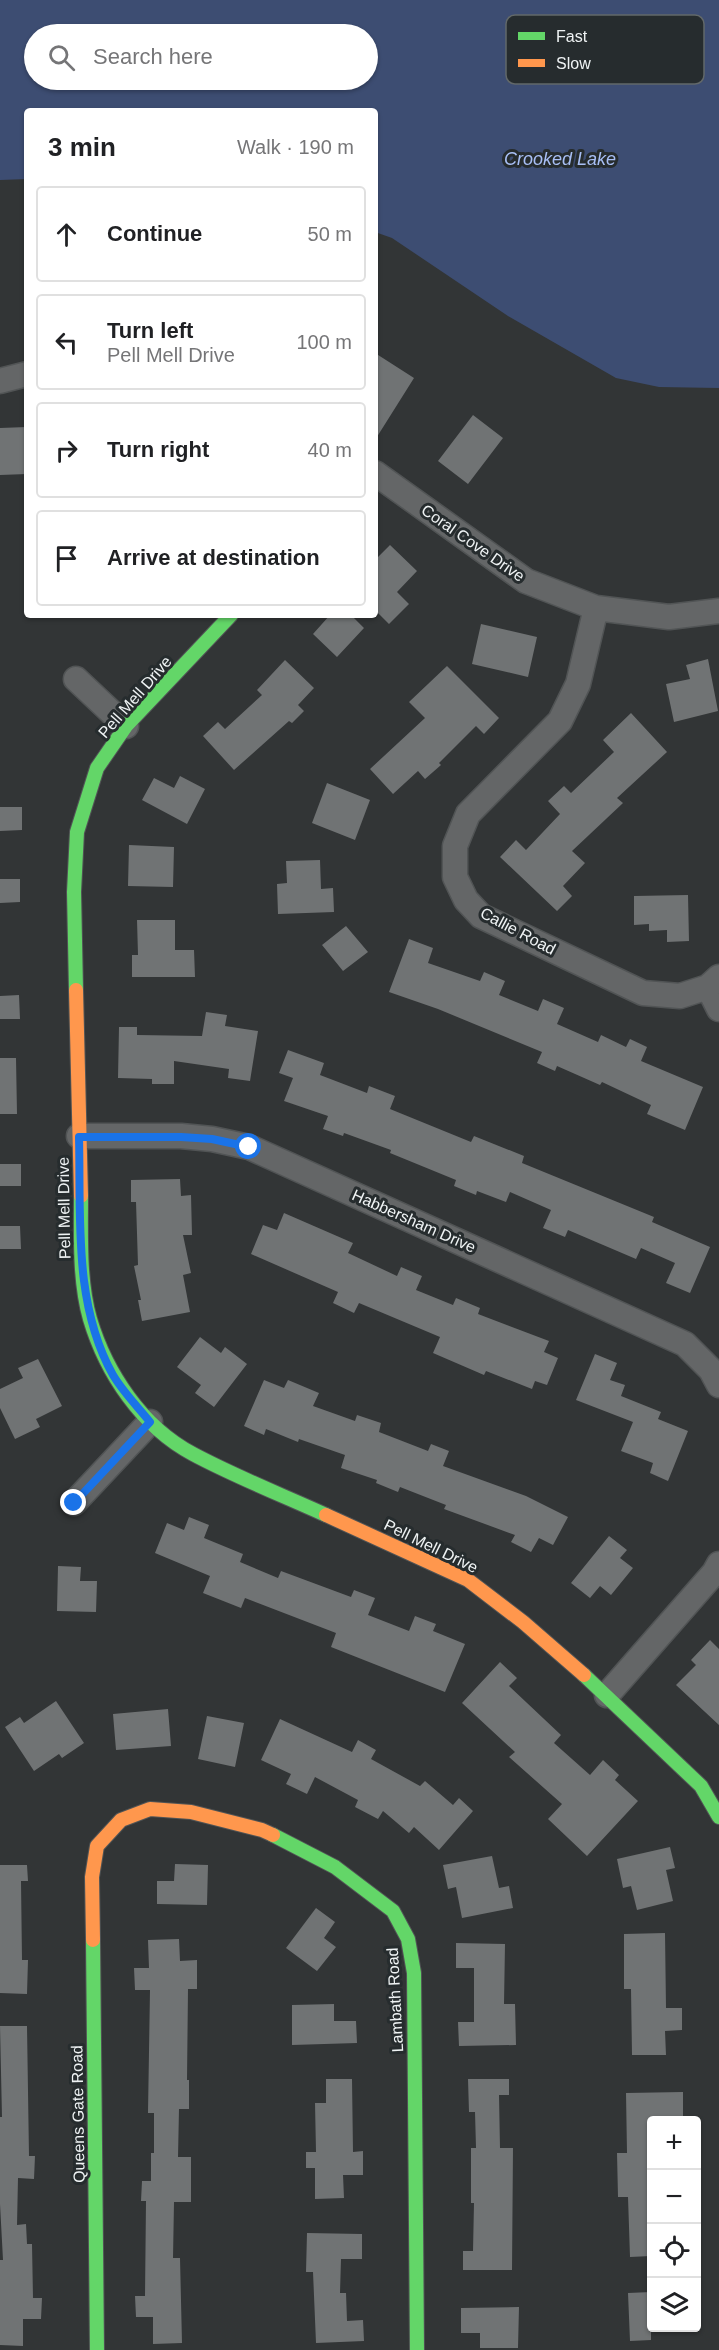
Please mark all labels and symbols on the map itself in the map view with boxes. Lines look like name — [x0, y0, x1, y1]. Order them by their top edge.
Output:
legend — [506, 15, 704, 84]
text: Fast — [556, 28, 588, 45]
text: Slow — [556, 55, 591, 72]
water label: Crooked Lake — [504, 149, 616, 169]
street label: Coral Cove Drive — [418, 501, 528, 585]
street label: Pell Mell Drive — [95, 653, 175, 741]
street label: Callie Road — [477, 904, 559, 958]
route start — [235, 1133, 261, 1159]
street label: Pell Mell Drive — [55, 1157, 73, 1259]
street label: Habbersham Drive — [350, 1186, 478, 1256]
route end — [60, 1489, 86, 1515]
street label: Pell Mell Drive — [381, 1516, 481, 1576]
street label: Lambath Road — [384, 1947, 406, 2053]
street label: Queens Gate Road — [68, 2045, 88, 2183]

